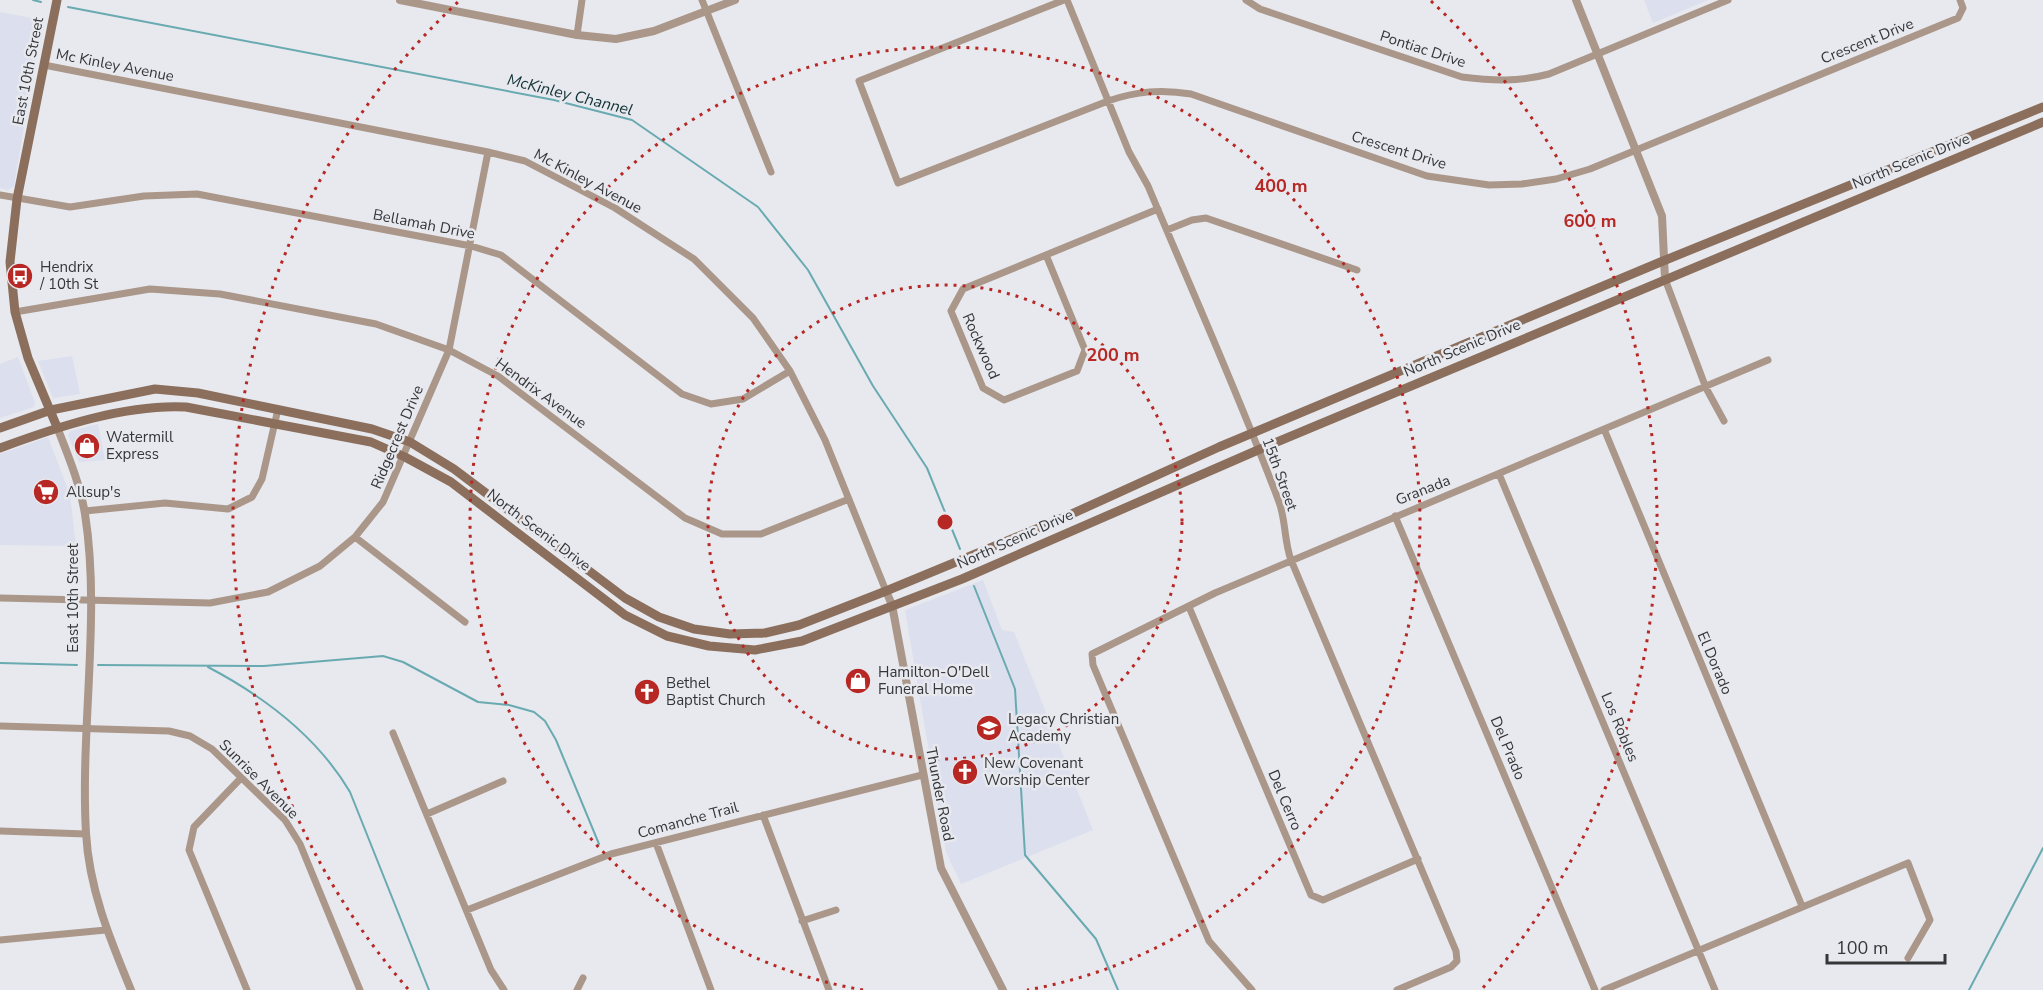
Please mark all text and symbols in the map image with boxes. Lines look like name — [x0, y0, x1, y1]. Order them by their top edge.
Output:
street label: Crescent Drive — [1818, 13, 1916, 69]
street label: East 10th Street — [8, 15, 48, 127]
street label: Pontiac Drive — [1378, 26, 1468, 72]
street label: Mc Kinley Avenue — [54, 44, 176, 86]
water label: McKinley Channel — [505, 69, 636, 121]
street label: Crescent Drive — [1349, 126, 1449, 174]
street label: North Scenic Drive — [1849, 128, 1973, 194]
street label: Mc Kinley Avenue — [530, 144, 646, 218]
text: 400 m — [1254, 174, 1308, 198]
street label: Bellamah Drive — [371, 204, 477, 244]
text: 600 m — [1563, 209, 1617, 233]
place label: Hendrix / 10th St — [39, 257, 99, 294]
bus stop icon: Hendrix / 10th St — [5, 261, 35, 291]
street label: Rockwood — [958, 310, 1004, 382]
street label: North Scenic Drive — [1400, 314, 1524, 382]
text: 200 m — [1086, 343, 1140, 367]
street label: Hendrix Avenue — [491, 353, 591, 433]
street label: Ridgecrest Drive — [366, 382, 428, 492]
place label: Watermill Express — [106, 427, 174, 464]
shop icon: Watermill Express — [72, 431, 102, 461]
street label: 15th Street — [1258, 435, 1303, 514]
street label: Granada — [1393, 470, 1453, 510]
supermarket icon: Allsup's — [31, 477, 61, 507]
place label: Allsup's — [66, 482, 121, 502]
street label: North Scenic Drive — [483, 484, 595, 576]
street label: North Scenic Drive — [954, 504, 1076, 574]
centre of rings — [935, 512, 955, 532]
street label: East 10th Street — [63, 543, 83, 653]
street label: El Dorado — [1693, 628, 1737, 698]
place label: Hamilton-O'Dell Funeral Home — [878, 662, 990, 699]
shop icon: Hamilton-O'Dell Funeral Home — [843, 666, 873, 696]
place label: Bethel Baptist Church — [666, 673, 766, 710]
church icon: Bethel Baptist Church — [632, 677, 662, 707]
street label: Los Robles — [1596, 689, 1644, 765]
place label: Legacy Christian Academy — [1008, 709, 1119, 746]
school or university icon: Legacy Christian Academy — [974, 713, 1004, 743]
street label: Del Prado — [1486, 713, 1530, 783]
street label: Sunrise Avenue — [215, 735, 303, 823]
street label: Thunder Road — [921, 745, 959, 843]
place label: New Covenant Worship Center — [984, 753, 1090, 790]
church icon: New Covenant Worship Center — [950, 757, 980, 787]
street label: Del Cerro — [1263, 767, 1307, 833]
street label: Comanche Trail — [635, 797, 741, 843]
scale bar — [1827, 927, 1946, 965]
text: 100 m — [1836, 936, 1888, 960]

